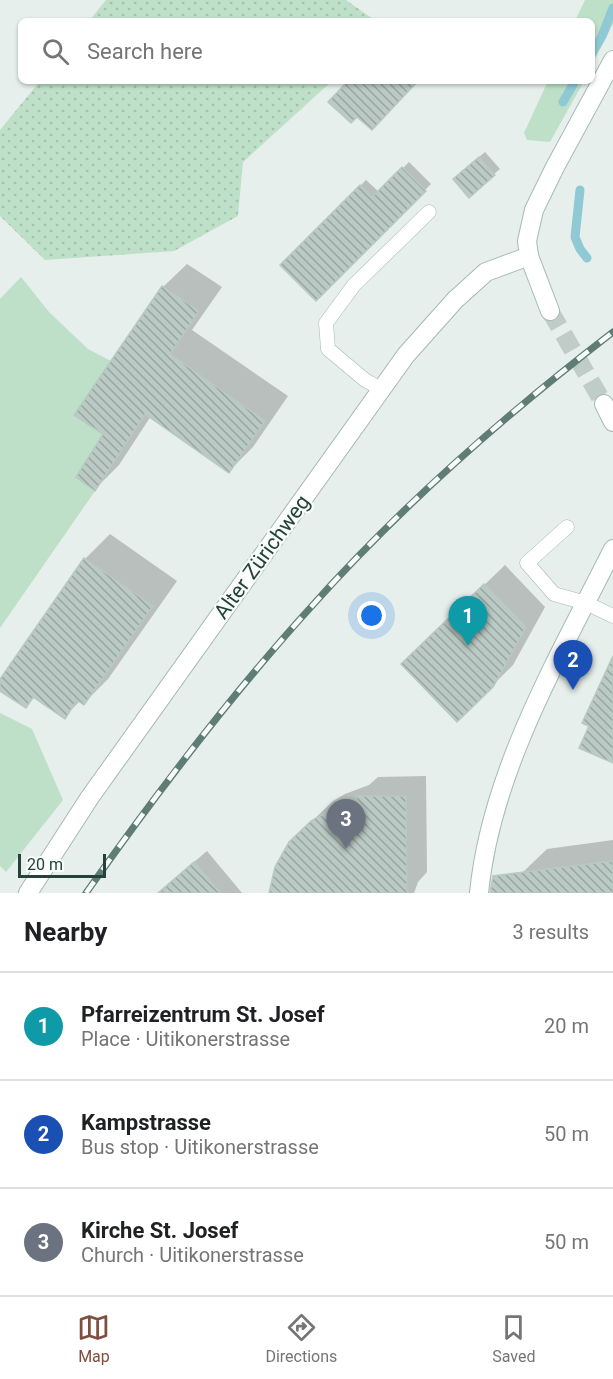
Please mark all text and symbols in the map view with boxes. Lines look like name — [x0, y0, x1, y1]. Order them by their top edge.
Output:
search box — [18, 18, 595, 84]
icon: search — [39, 35, 72, 68]
text: Search here — [87, 39, 203, 64]
street label: Alter Zürichweg — [209, 491, 315, 623]
pin: 1 — [448, 596, 488, 646]
your location — [357, 601, 386, 630]
pin: 2 — [554, 640, 592, 690]
pin: 3 — [326, 800, 366, 849]
scale bar — [18, 851, 106, 878]
text: 20 m — [27, 855, 63, 874]
text: Nearby — [24, 917, 107, 947]
text: 3 results — [513, 920, 589, 944]
text: Pfarreizentrum St. Josef — [81, 1002, 325, 1027]
text: 1 — [38, 1014, 49, 1038]
text: 20 m — [544, 1014, 589, 1038]
text: Place · Uitikonerstrasse — [81, 1027, 290, 1051]
text: Kampstrasse — [81, 1110, 211, 1135]
text: 2 — [38, 1122, 49, 1146]
text: 50 m — [544, 1122, 589, 1146]
text: Bus stop · Uitikonerstrasse — [81, 1135, 319, 1159]
text: Kirche St. Josef — [81, 1218, 238, 1243]
text: 3 — [38, 1230, 49, 1254]
text: 50 m — [544, 1230, 589, 1254]
text: Church · Uitikonerstrasse — [81, 1243, 304, 1267]
tab: Map — [77, 1311, 110, 1366]
tab: Directions — [265, 1311, 337, 1366]
tab: Saved — [492, 1311, 536, 1366]

